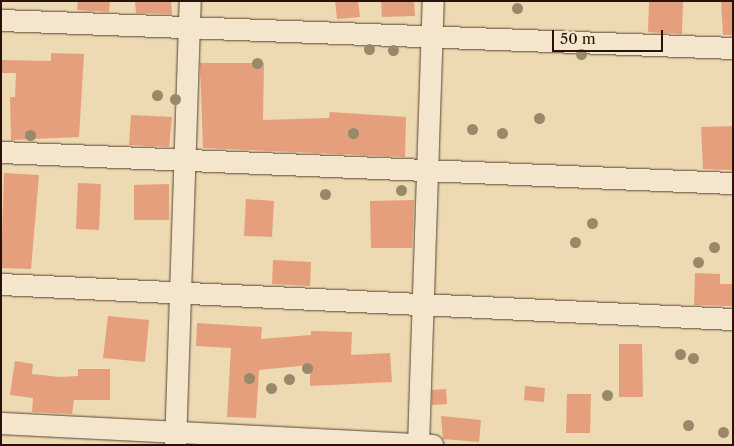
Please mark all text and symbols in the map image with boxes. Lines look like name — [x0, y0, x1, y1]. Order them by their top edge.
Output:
scale bar — [554, 20, 665, 52]
text: 50 m — [560, 29, 596, 48]

